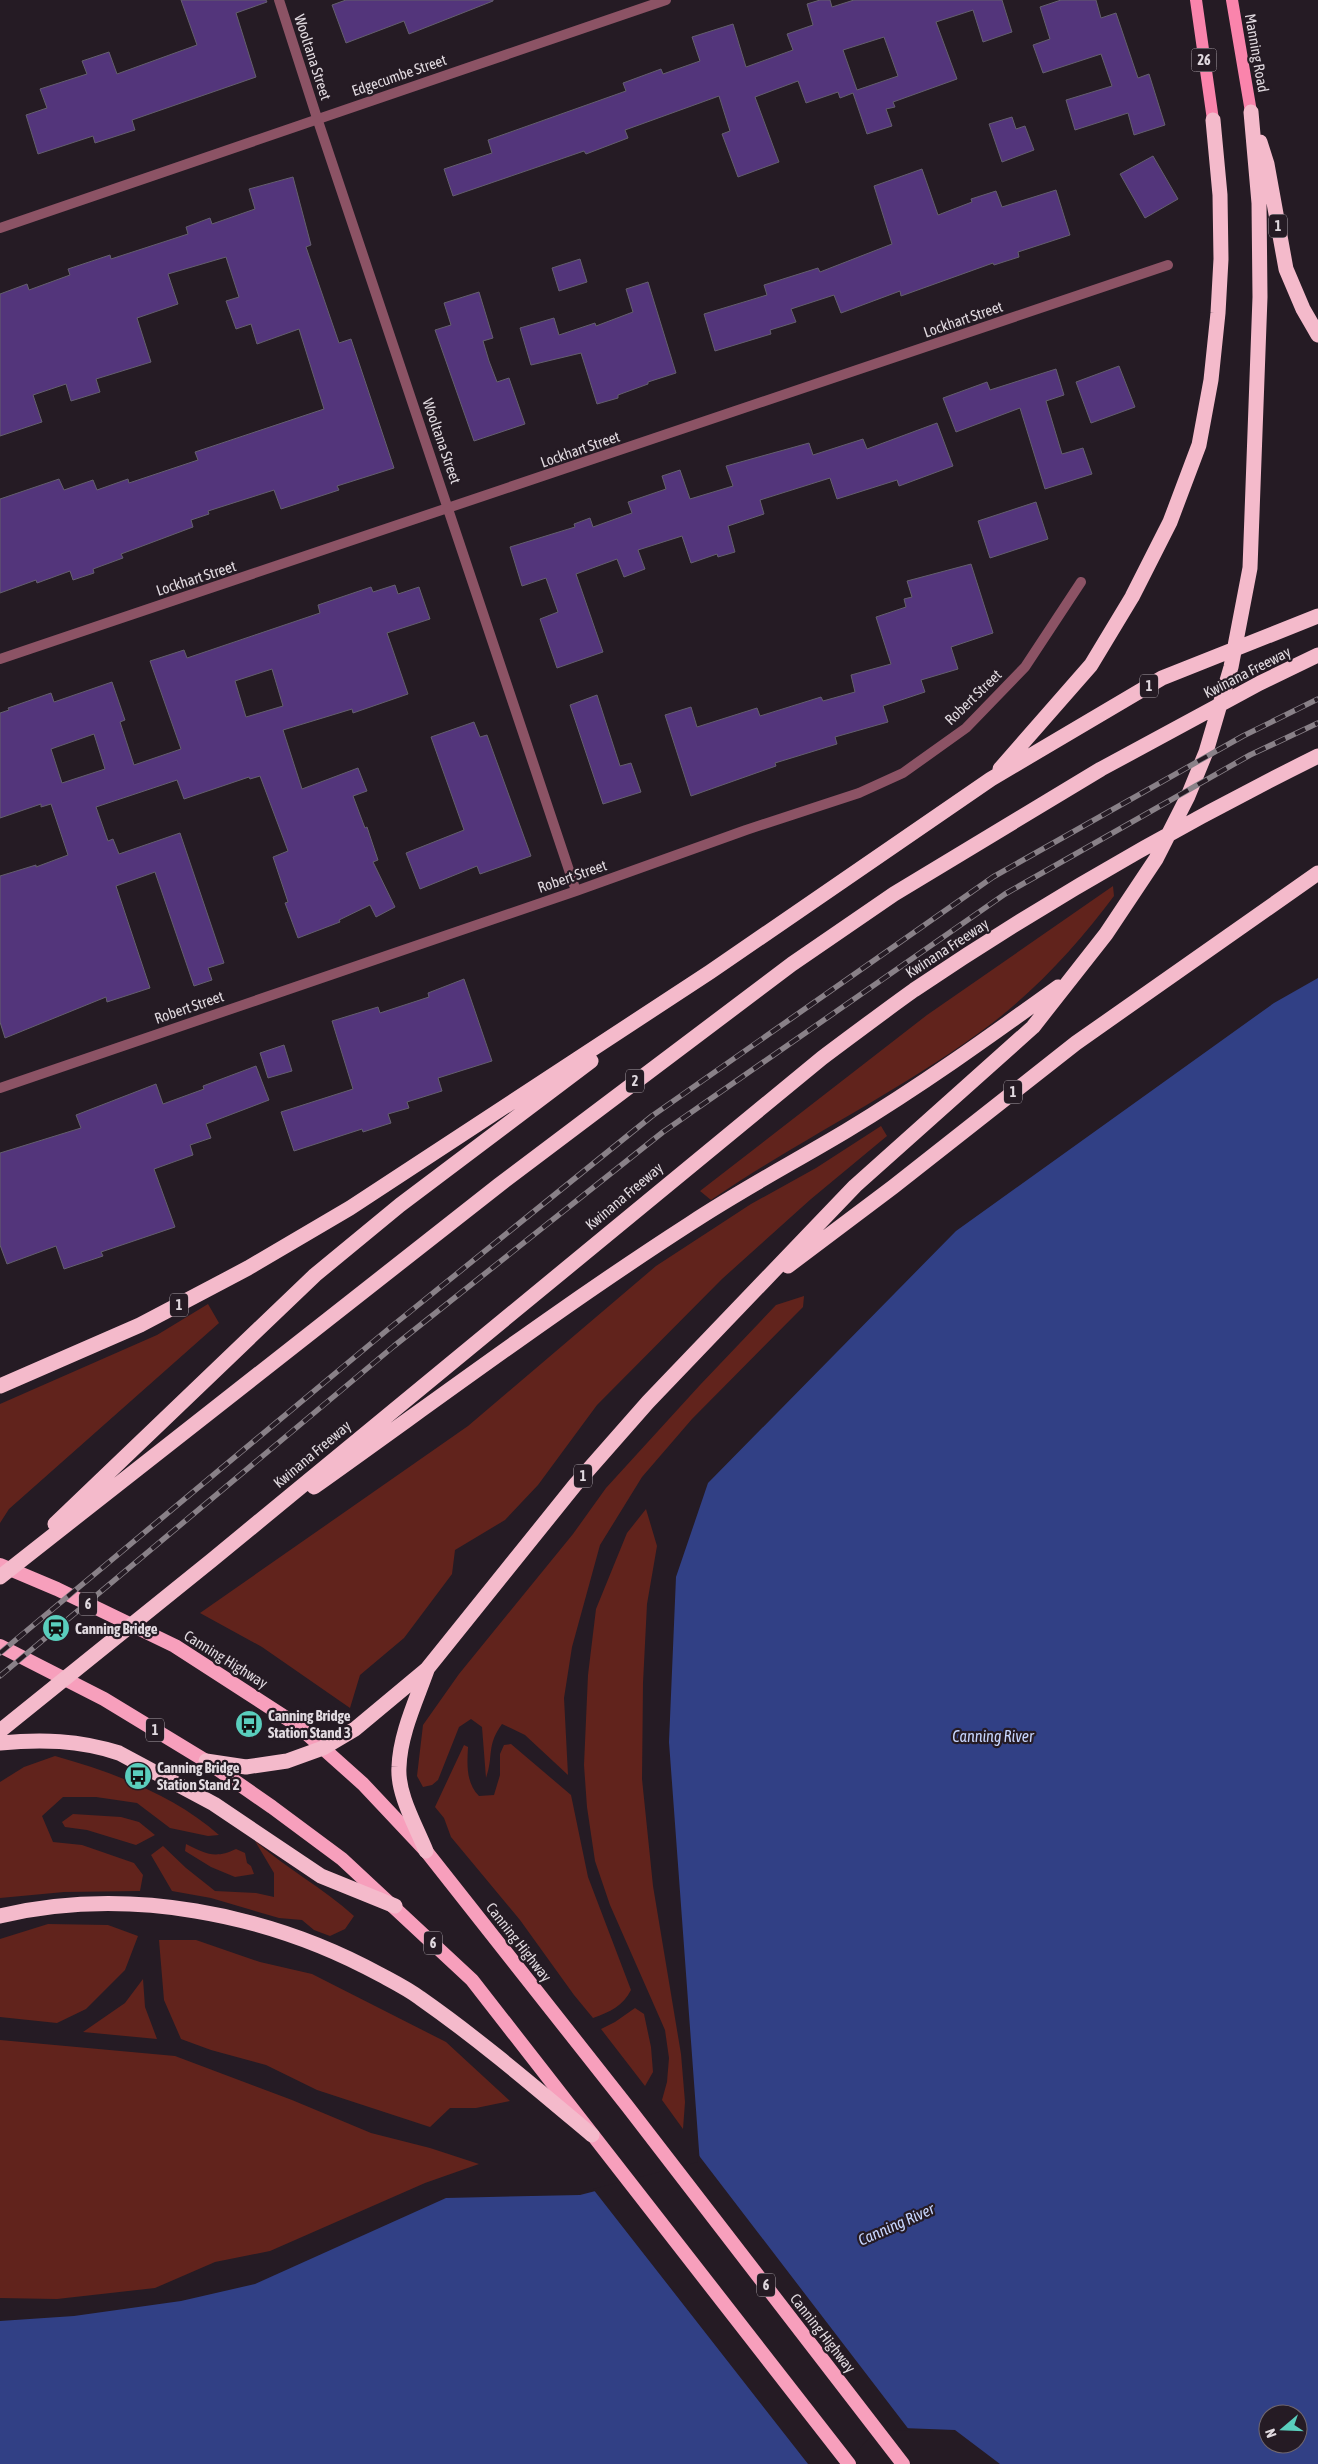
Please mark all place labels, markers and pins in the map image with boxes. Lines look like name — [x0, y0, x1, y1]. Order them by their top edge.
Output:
station icon: Canning Bridge — [41, 1613, 71, 1643]
place label: Canning Bridge — [75, 1620, 158, 1637]
place label: Canning Bridge Station Stand 3 — [268, 1707, 351, 1741]
bus stop icon: Canning Bridge Station Stand 3 — [234, 1709, 264, 1739]
place label: Canning Bridge Station Stand 2 — [157, 1759, 240, 1793]
bus stop icon: Canning Bridge Station Stand 2 — [123, 1761, 153, 1791]

